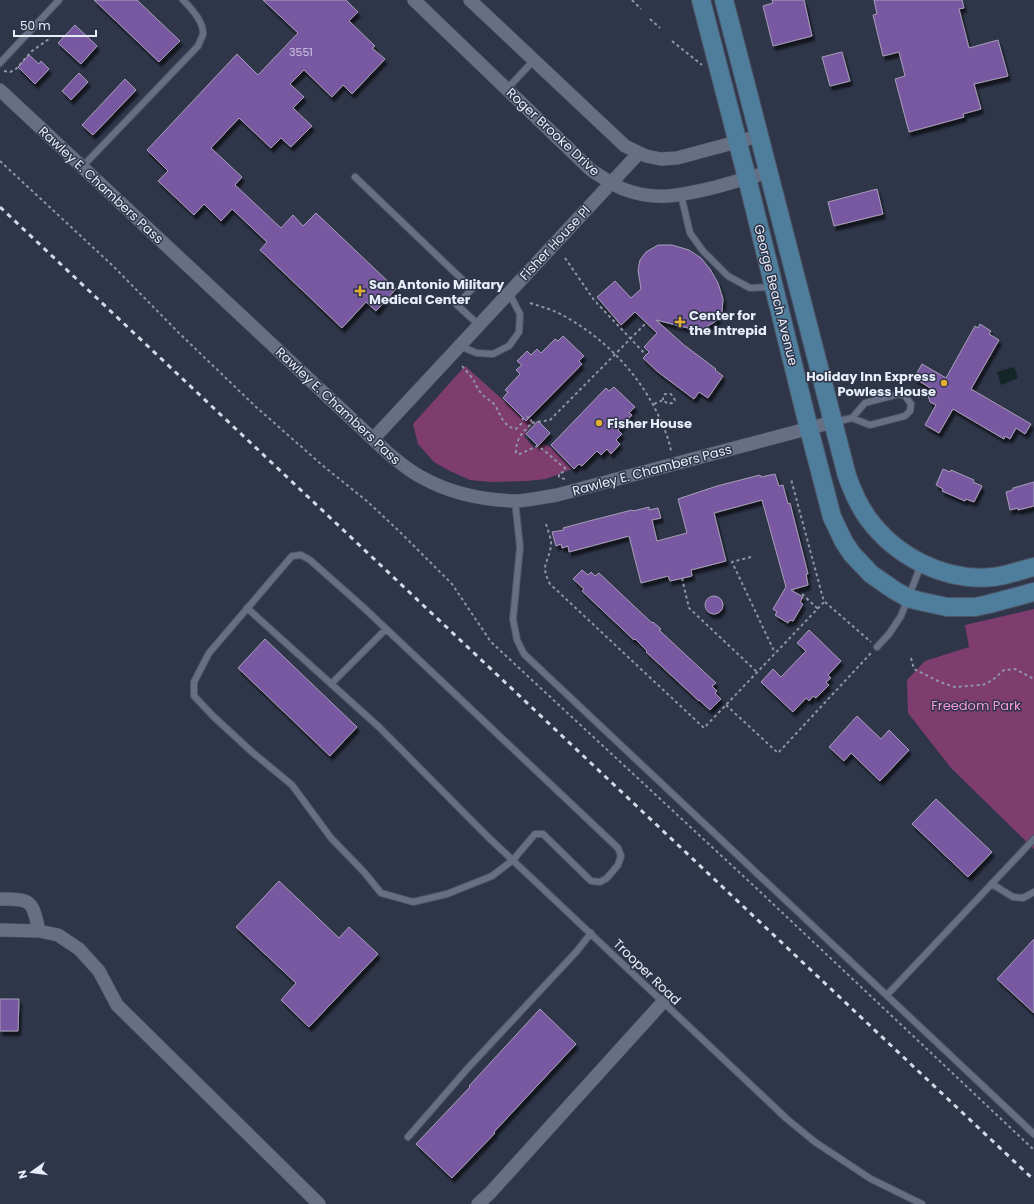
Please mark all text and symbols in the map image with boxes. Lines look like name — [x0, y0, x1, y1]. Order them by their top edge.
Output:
scale bar — [14, 12, 96, 38]
text: 50 m — [20, 17, 51, 34]
house number: 3551 — [289, 44, 313, 60]
street label: Roger Brooke Drive — [502, 84, 604, 180]
street label: Rawley E. Chambers Pass — [34, 122, 168, 248]
street label: Fisher House Pl — [515, 201, 595, 285]
street label: George Beach Avenue — [749, 222, 803, 368]
place label: San Antonio Military Medical Center — [369, 275, 505, 309]
marker: San Antonio Military Medical Center — [354, 285, 366, 297]
place label: Center for the Intrepid — [689, 306, 767, 340]
marker: Center for the Intrepid — [674, 316, 686, 328]
street label: Rawley E. Chambers Pass — [271, 343, 405, 469]
place label: Holiday Inn Express Powless House — [806, 367, 936, 401]
marker: Holiday Inn Express Powless House — [939, 378, 949, 388]
place label: Fisher House — [607, 414, 692, 433]
marker: Fisher House — [594, 418, 604, 428]
street label: Rawley E. Chambers Pass — [570, 439, 734, 500]
park label: Freedom Park — [931, 696, 1021, 715]
street label: Trooper Road — [609, 935, 685, 1009]
north arrow — [12, 1152, 52, 1192]
text: N — [14, 1168, 31, 1180]

